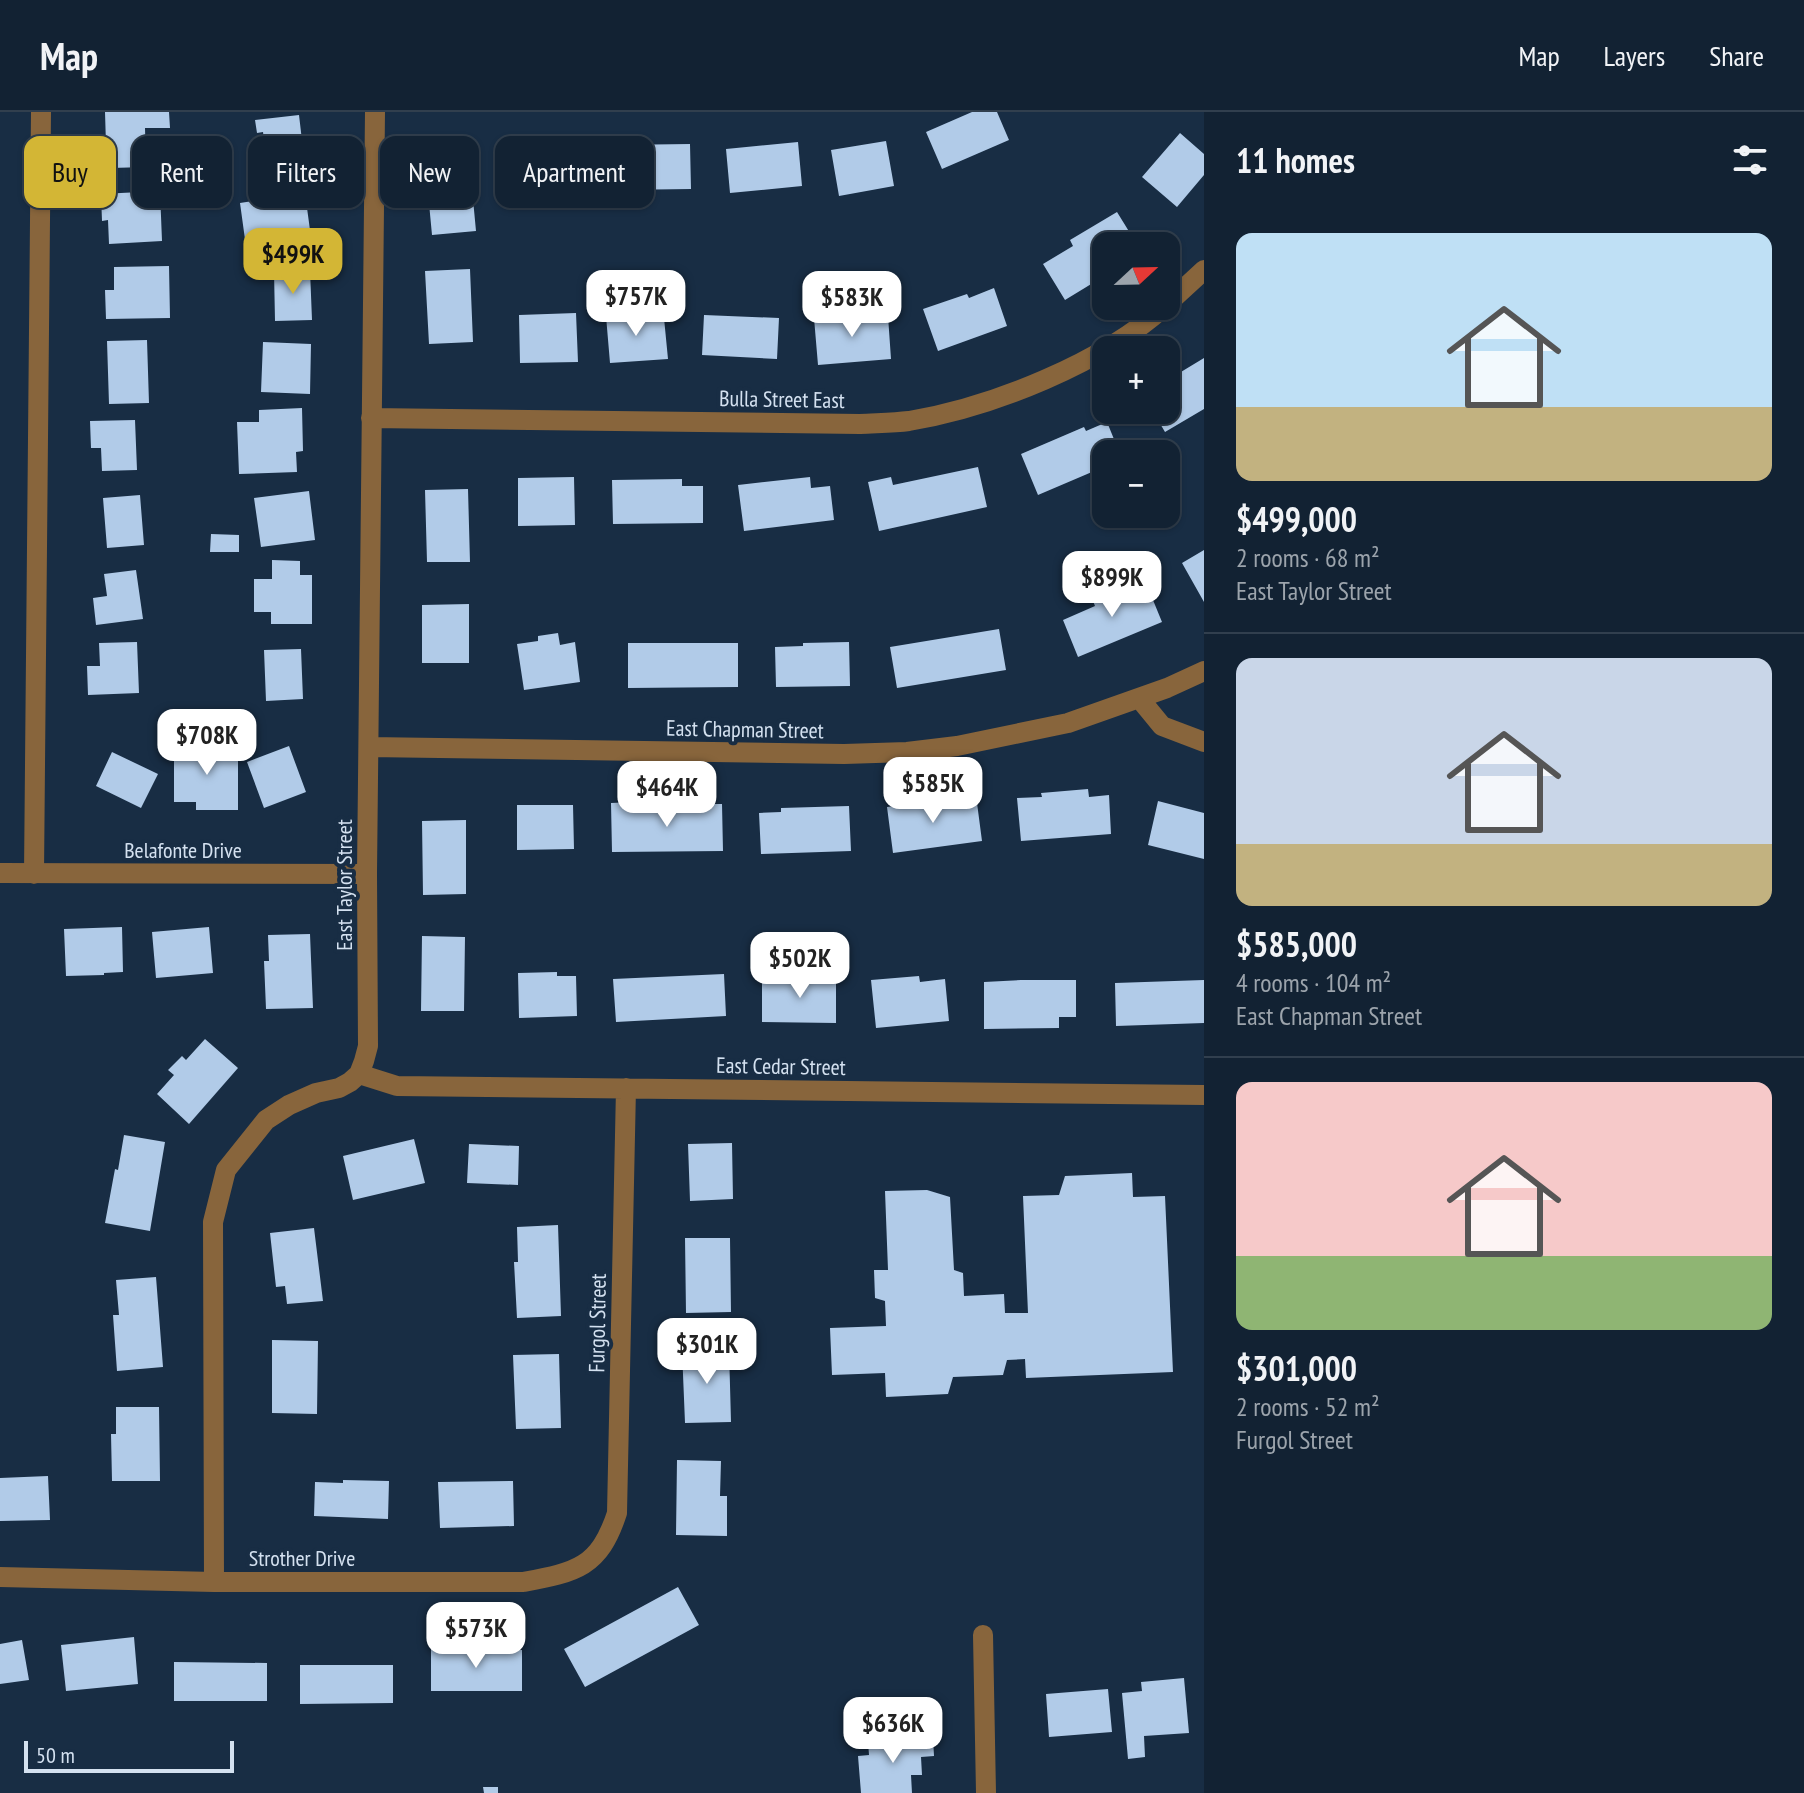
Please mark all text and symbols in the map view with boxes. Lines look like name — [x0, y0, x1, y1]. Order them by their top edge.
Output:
text: Map — [40, 31, 98, 80]
text: Map — [1518, 37, 1560, 74]
text: Layers — [1604, 37, 1665, 74]
text: Share — [1709, 37, 1764, 74]
chip: Buy — [24, 136, 116, 208]
chip: Rent — [132, 136, 232, 208]
chip: Filters — [248, 136, 364, 208]
chip: New — [380, 136, 479, 208]
chip: Apartment — [495, 136, 654, 208]
text: 11 homes — [1236, 138, 1355, 182]
icon: filters — [1728, 138, 1772, 182]
pin: $499K — [237, 228, 349, 296]
north arrow — [1092, 232, 1180, 320]
map controls — [1092, 232, 1180, 528]
text: $499K — [261, 237, 325, 270]
pin: $757K — [580, 270, 692, 338]
pin: $583K — [796, 271, 908, 339]
text: $757K — [604, 279, 668, 312]
text: $583K — [820, 280, 884, 313]
icon: home — [1432, 285, 1576, 429]
button: + — [1092, 336, 1180, 424]
street label: Bulla Street East — [719, 384, 845, 414]
button: − — [1092, 440, 1180, 528]
text: $499,000 — [1236, 497, 1357, 541]
text: 2 rooms · 68 m² — [1236, 541, 1380, 574]
pin: $899K — [1056, 551, 1168, 619]
text: $899K — [1080, 560, 1144, 593]
text: East Taylor Street — [1236, 574, 1392, 607]
pin: $708K — [151, 709, 263, 777]
icon: home — [1432, 710, 1576, 854]
street label: East Chapman Street — [666, 714, 824, 744]
text: $708K — [175, 718, 239, 751]
pin: $585K — [877, 757, 989, 825]
pin: $464K — [611, 761, 723, 829]
text: $585K — [901, 766, 965, 799]
text: $464K — [635, 770, 699, 803]
street label: East Taylor Street — [330, 819, 358, 951]
street label: Belafonte Drive — [124, 836, 242, 864]
text: $585,000 — [1236, 922, 1357, 966]
pin: $502K — [744, 932, 856, 1000]
text: $502K — [768, 941, 832, 974]
text: 4 rooms · 104 m² — [1236, 966, 1391, 999]
text: East Chapman Street — [1236, 999, 1422, 1032]
street label: East Cedar Street — [716, 1051, 846, 1081]
icon: home — [1432, 1134, 1576, 1278]
street label: Furgol Street — [582, 1273, 612, 1373]
pin: $301K — [651, 1318, 763, 1386]
text: $301K — [675, 1327, 739, 1360]
text: $301,000 — [1236, 1346, 1357, 1390]
text: 2 rooms · 52 m² — [1236, 1390, 1380, 1423]
text: Furgol Street — [1236, 1423, 1353, 1456]
street label: Strother Drive — [249, 1544, 355, 1572]
pin: $573K — [420, 1602, 532, 1670]
text: $573K — [444, 1611, 508, 1644]
pin: $636K — [837, 1697, 949, 1765]
text: $636K — [861, 1706, 925, 1739]
scale bar — [24, 1737, 234, 1773]
text: 50 m — [36, 1741, 75, 1769]

